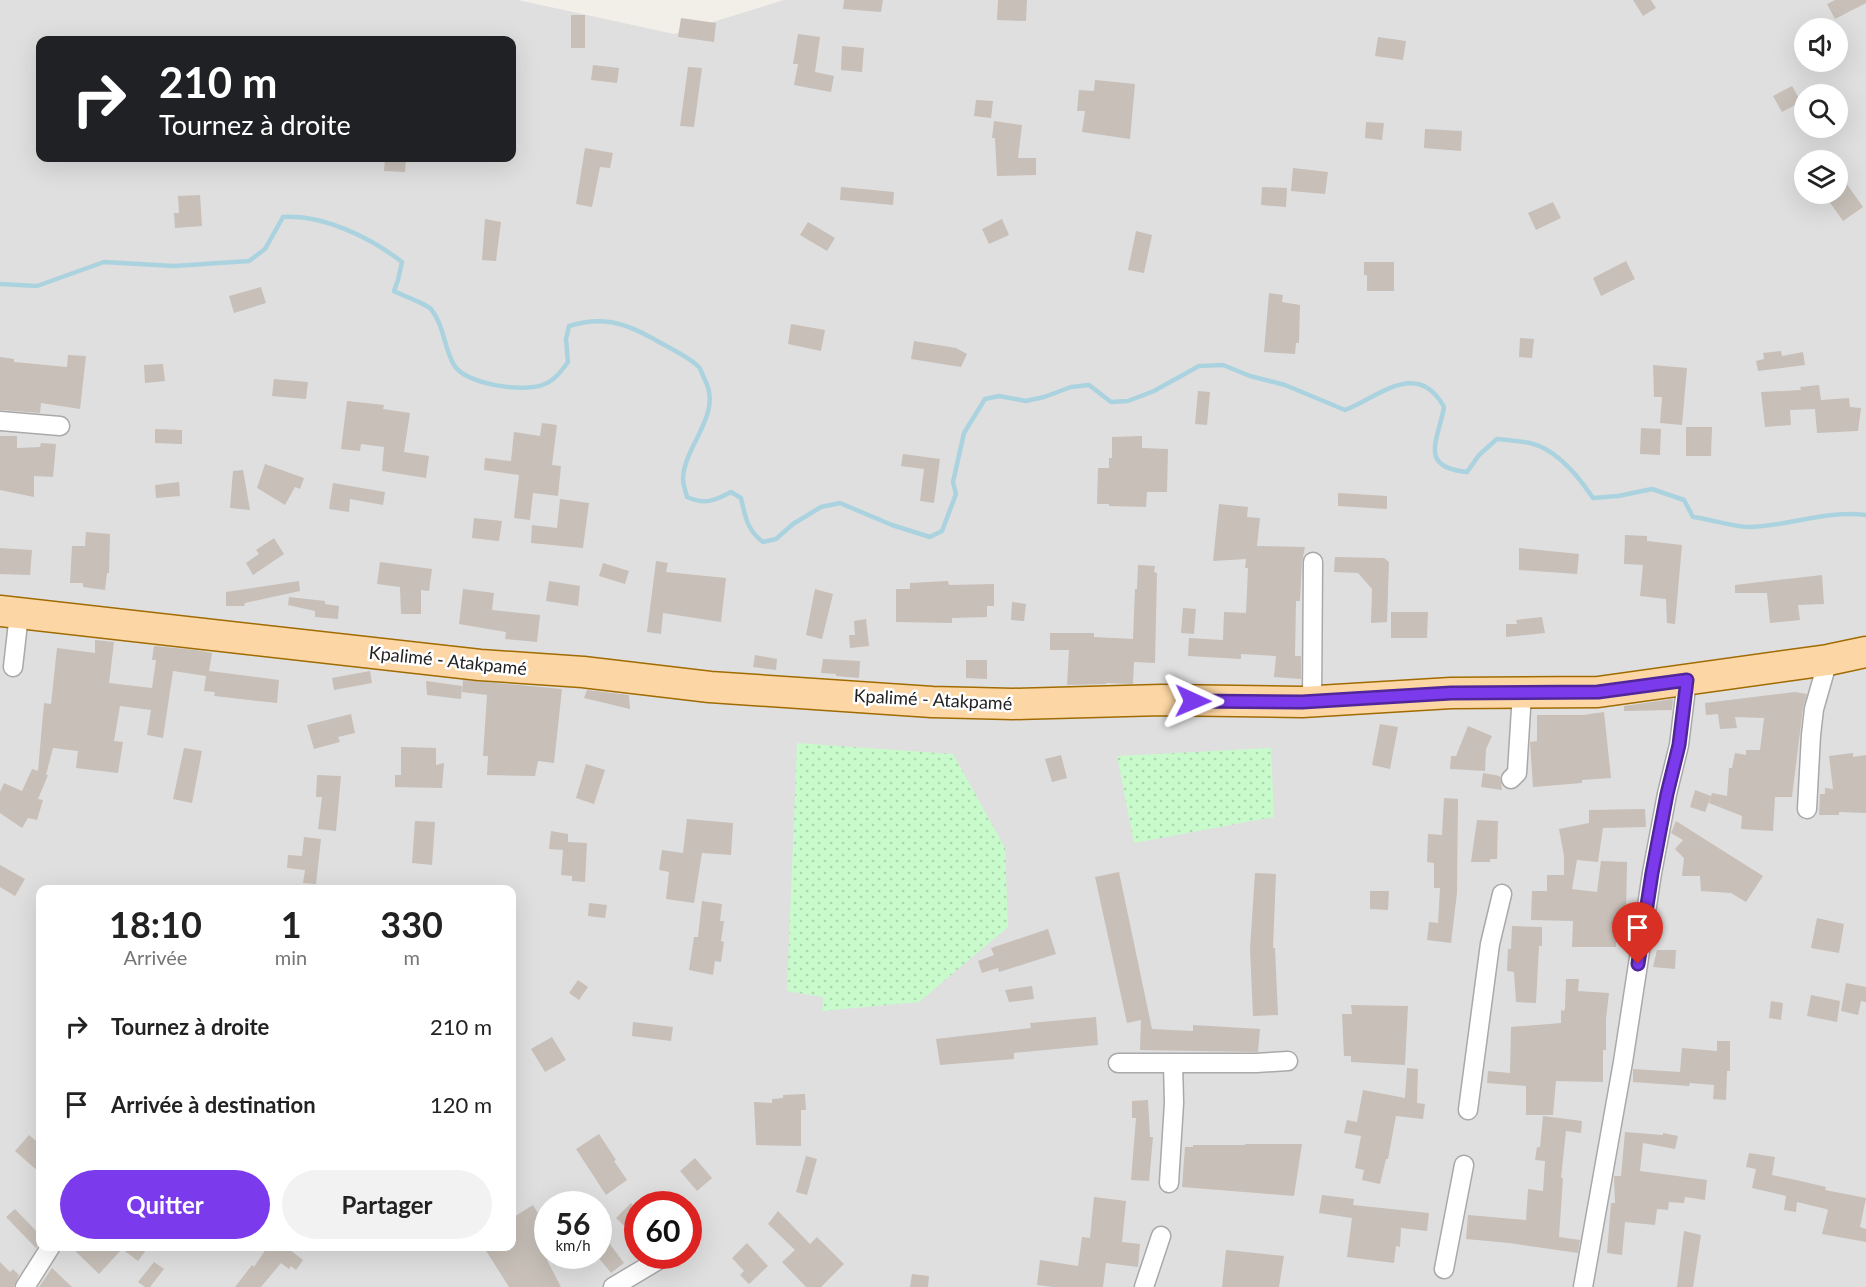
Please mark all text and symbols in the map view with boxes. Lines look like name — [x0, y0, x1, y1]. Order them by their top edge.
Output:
map controls — [1794, 18, 1848, 204]
button: sound — [1794, 18, 1848, 72]
text: 210 m — [159, 57, 277, 107]
icon: right — [60, 60, 138, 138]
button: search — [1794, 84, 1848, 138]
text: Tournez à droite — [159, 108, 351, 141]
button: layers — [1794, 150, 1848, 204]
street label: Kpalimé - Atakpamé — [368, 641, 528, 679]
position arrow — [1161, 669, 1225, 733]
street label: Kpalimé - Atakpamé — [853, 684, 1013, 714]
text: 18:10 — [109, 902, 202, 946]
text: 1 — [281, 902, 302, 946]
text: 330 — [380, 902, 443, 946]
pin — [1612, 902, 1663, 964]
icon: arrive — [1621, 911, 1654, 944]
text: Arrivée — [123, 945, 187, 969]
text: min — [275, 945, 307, 969]
text: m — [403, 945, 420, 969]
icon: right — [60, 1010, 93, 1043]
text: Tournez à droite — [111, 1013, 269, 1040]
text: 210 m — [430, 1013, 492, 1040]
icon: arrive — [60, 1088, 93, 1121]
text: Arrivée à destination — [111, 1091, 316, 1118]
text: 120 m — [430, 1091, 492, 1118]
button: Quitter — [60, 1170, 270, 1239]
button: Partager — [282, 1170, 492, 1239]
speed limit sign: 60 — [624, 1191, 702, 1269]
text: 56 — [556, 1205, 590, 1241]
text: km/h — [555, 1236, 591, 1254]

